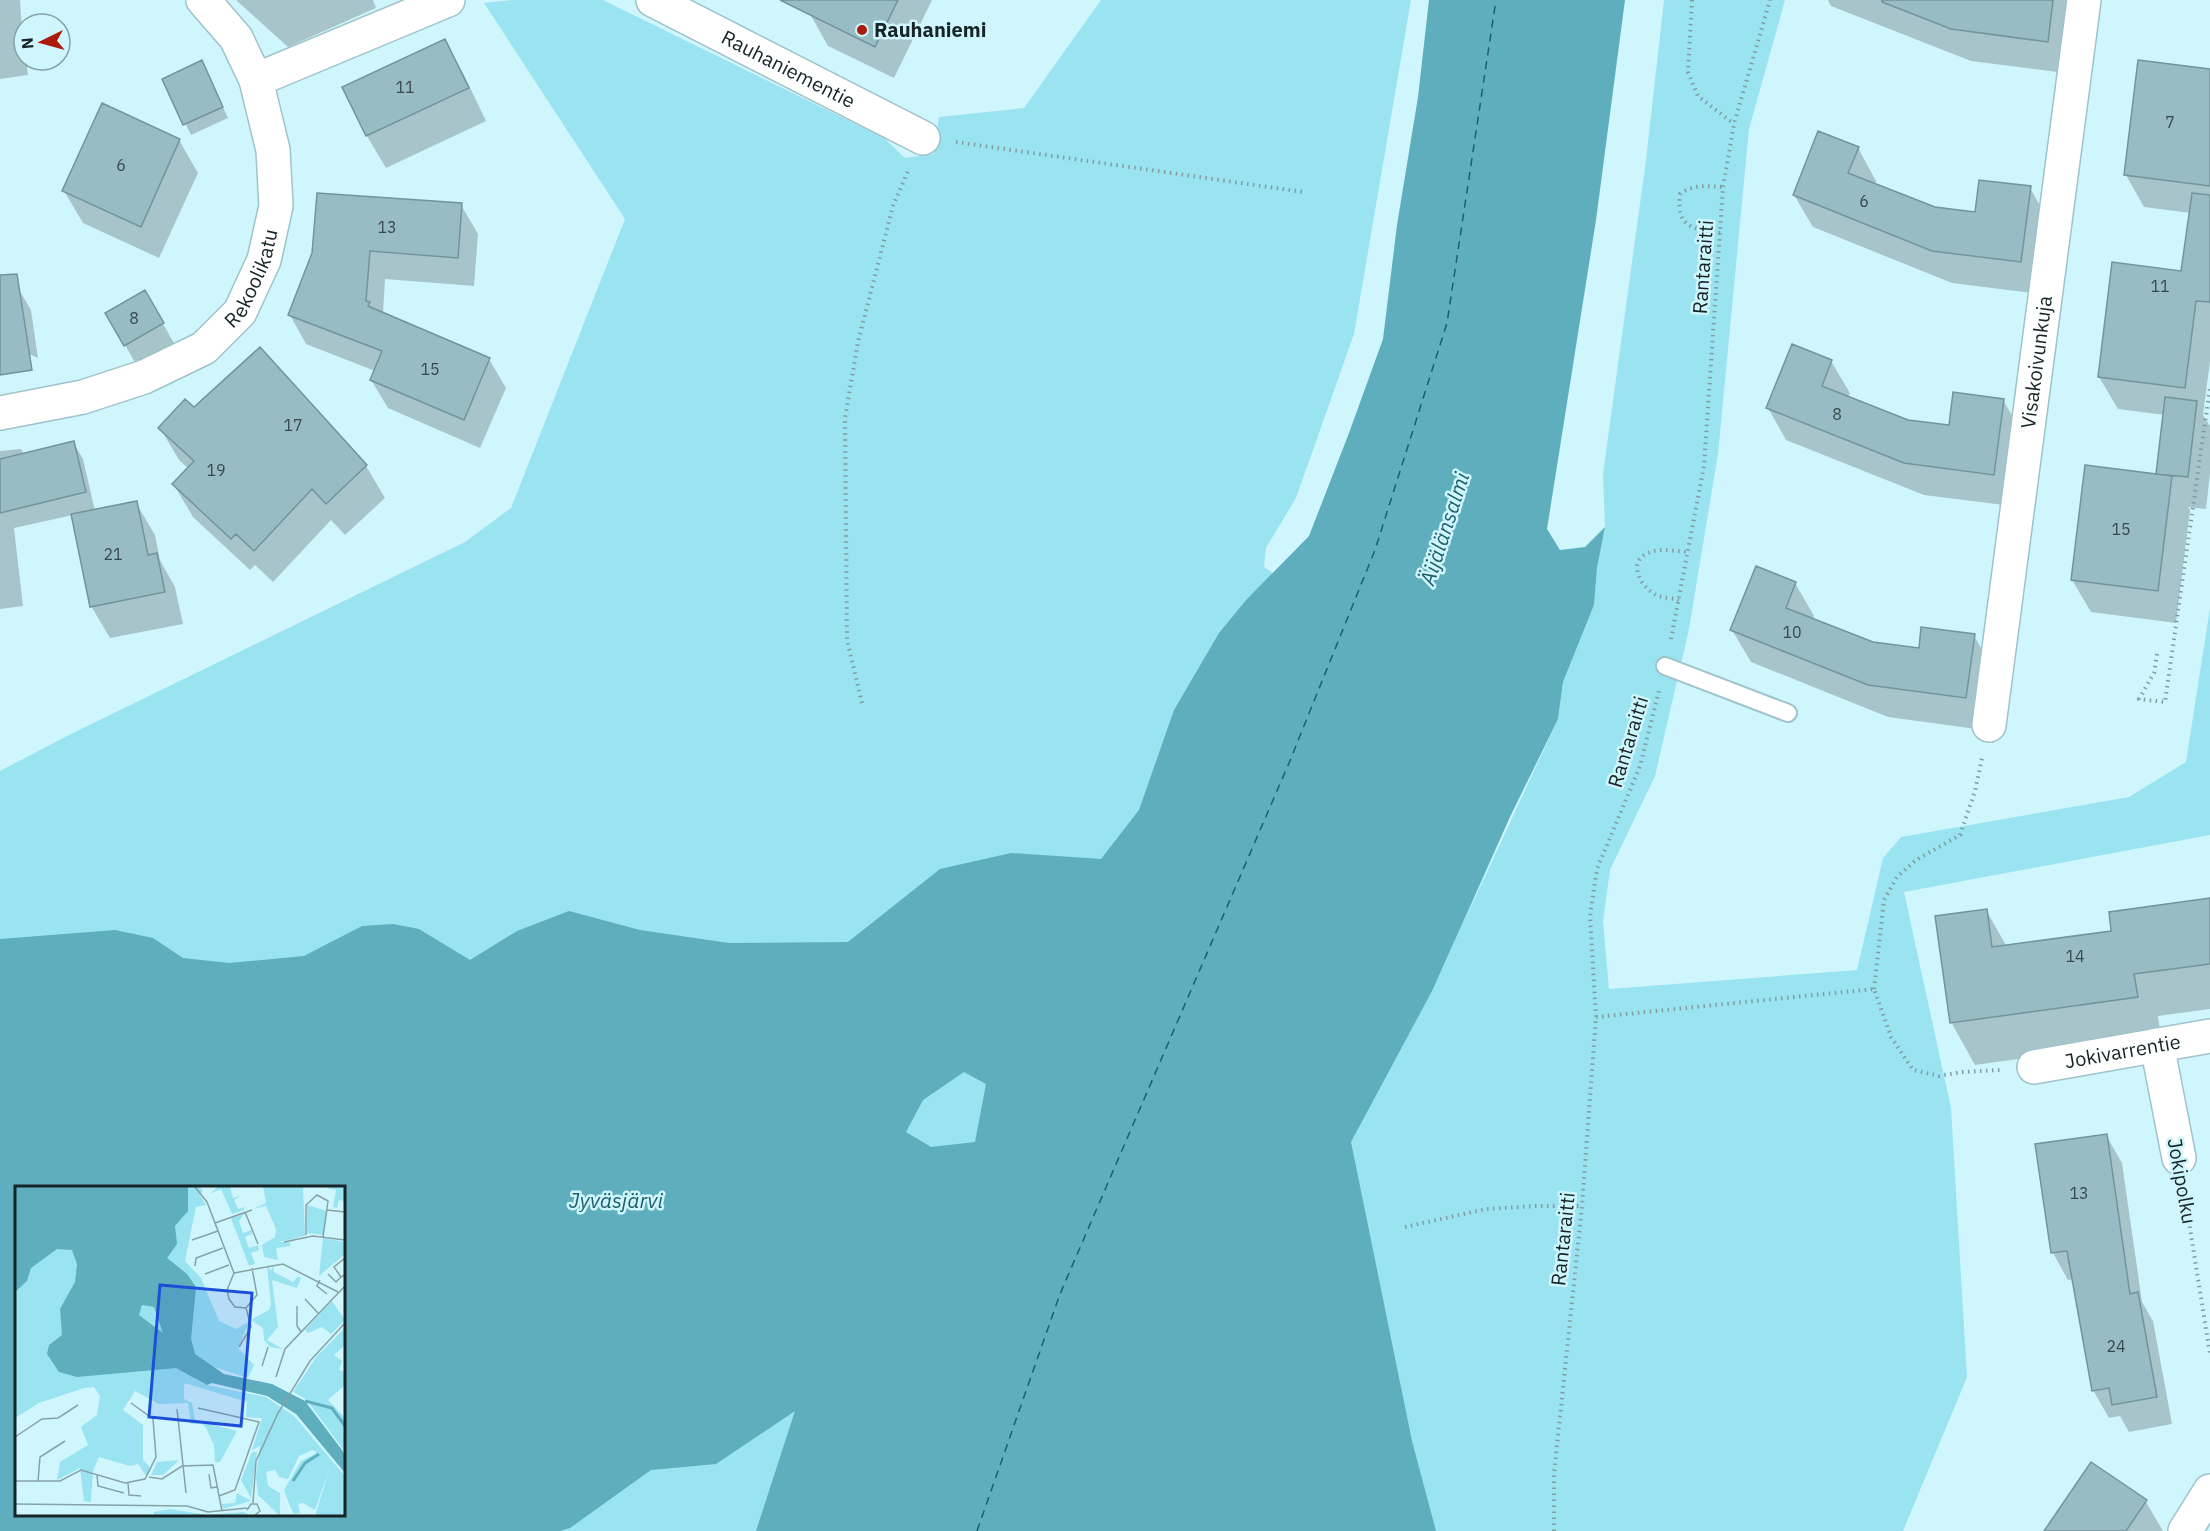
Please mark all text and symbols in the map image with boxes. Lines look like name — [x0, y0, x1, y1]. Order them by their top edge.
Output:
north arrow — [12, 12, 72, 72]
place label: Rauhaniemi — [874, 16, 986, 43]
street label: Rauhaniementie — [717, 23, 860, 114]
marker: Rauhaniemi — [855, 23, 869, 37]
text: N — [17, 37, 38, 50]
house number: 11 — [395, 77, 415, 97]
house number: 7 — [2165, 112, 2175, 132]
house number: 6 — [116, 155, 126, 175]
house number: 6 — [1859, 191, 1869, 211]
house number: 13 — [377, 217, 397, 237]
street label: Rantaraitti — [1686, 219, 1719, 315]
street label: Rekoolikatu — [218, 226, 284, 333]
house number: 11 — [2150, 276, 2170, 296]
street label: Visakoivunkuja — [2014, 294, 2058, 430]
house number: 8 — [129, 308, 139, 328]
house number: 15 — [420, 359, 440, 379]
house number: 8 — [1832, 404, 1842, 424]
house number: 17 — [283, 415, 303, 435]
house number: 19 — [206, 460, 226, 480]
water label: Äijälänsalmi — [1412, 468, 1476, 590]
house number: 15 — [2111, 519, 2131, 539]
house number: 21 — [103, 544, 123, 564]
house number: 10 — [1782, 622, 1802, 642]
street label: Rantaraitti — [1601, 693, 1654, 791]
house number: 14 — [2065, 946, 2085, 966]
street label: Jokivarrentie — [2062, 1027, 2183, 1074]
street label: Jokipolku — [2162, 1136, 2203, 1226]
house number: 13 — [2069, 1183, 2089, 1203]
inset map — [15, 1186, 345, 1516]
water label: Jyväsjärvi — [569, 1186, 663, 1214]
street label: Rantaraitti — [1544, 1191, 1581, 1287]
house number: 24 — [2106, 1336, 2126, 1356]

